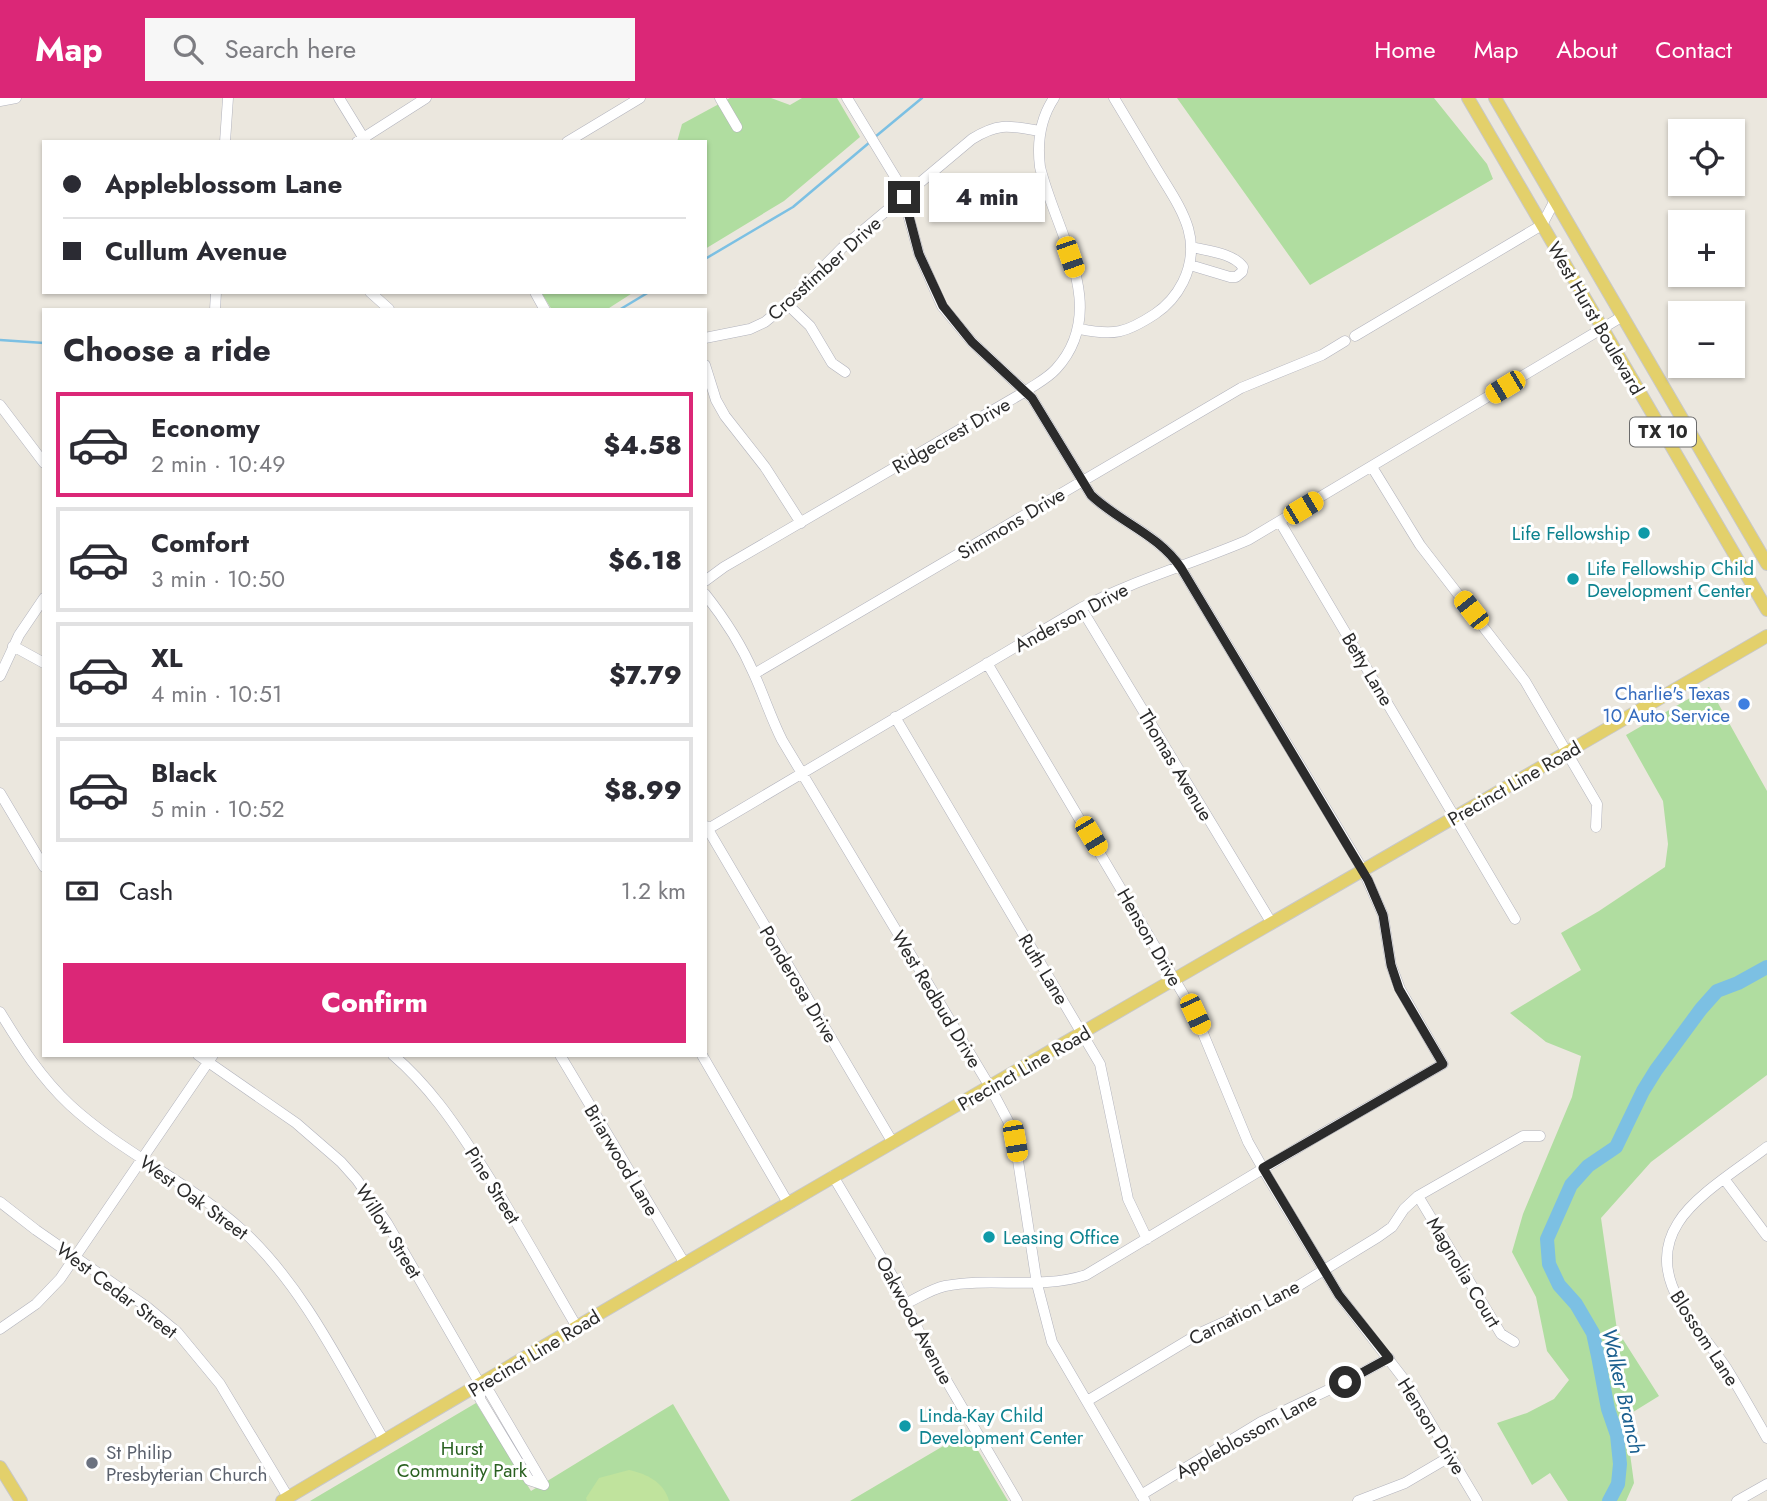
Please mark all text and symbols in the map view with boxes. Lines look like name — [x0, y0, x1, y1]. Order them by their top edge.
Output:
search box — [145, 18, 635, 81]
text: Map — [35, 26, 103, 73]
icon: search — [169, 30, 207, 68]
text: Search here — [225, 30, 356, 68]
text: Home — [1374, 32, 1436, 67]
text: Map — [1474, 32, 1518, 67]
text: About — [1556, 32, 1617, 67]
text: Contact — [1655, 32, 1732, 67]
map controls — [1668, 119, 1745, 378]
button: locate — [1668, 119, 1745, 196]
text: Appleblossom Lane — [105, 165, 342, 203]
callout: 4 min — [928, 172, 1044, 222]
text: 4 min — [956, 180, 1018, 214]
route end — [888, 181, 920, 213]
street label: Crosstimber Drive — [762, 210, 887, 327]
button: + — [1668, 210, 1745, 287]
text: Cullum Avenue — [105, 232, 287, 270]
car — [1054, 234, 1087, 280]
street label: West Hurst Boulevard — [1541, 237, 1650, 400]
button: − — [1668, 301, 1745, 378]
text: Choose a ride — [63, 327, 271, 373]
car — [1482, 367, 1529, 407]
street label: Ridgecrest Drive — [887, 391, 1015, 480]
text: Economy — [151, 409, 260, 447]
icon: car — [67, 413, 130, 476]
road number: TX 10 — [1630, 418, 1696, 446]
text: $4.58 — [604, 426, 682, 464]
text: 2 min · 10:49 — [151, 447, 285, 481]
street label: Simmons Drive — [952, 481, 1070, 566]
car — [1280, 488, 1327, 528]
place label: Life Fellowship — [1512, 520, 1630, 547]
text: Comfort — [151, 524, 249, 562]
marker: Life Fellowship — [1636, 525, 1652, 541]
icon: car — [67, 528, 130, 591]
text: $6.18 — [608, 541, 682, 579]
place label: Life Fellowship Child Development Center — [1587, 555, 1754, 604]
text: 3 min · 10:50 — [151, 562, 285, 596]
marker: Life Fellowship Child Development Center — [1565, 571, 1581, 587]
street label: Anderson Drive — [1009, 576, 1133, 659]
car — [1450, 587, 1493, 633]
street label: Betty Lane — [1335, 628, 1400, 711]
text: XL — [151, 639, 183, 677]
icon: car — [67, 643, 130, 706]
text: $7.79 — [609, 656, 682, 694]
text: 4 min · 10:51 — [151, 677, 282, 711]
place label: Charlie's Texas 10 Auto Service — [1602, 680, 1730, 729]
marker: Charlie's Texas 10 Auto Service — [1736, 696, 1752, 712]
street label: Thomas Avenue — [1132, 704, 1220, 826]
street label: Precinct Line Road — [1443, 734, 1586, 832]
text: Black — [151, 754, 217, 792]
icon: car — [67, 758, 130, 821]
text: $8.99 — [604, 771, 682, 809]
text: 5 min · 10:52 — [151, 792, 285, 826]
car — [1072, 813, 1111, 859]
icon: cash — [63, 872, 101, 910]
text: Cash — [119, 872, 173, 910]
text: 1.2 km — [621, 874, 686, 908]
street label: Henson Drive — [1111, 883, 1189, 992]
street label: Ponderosa Drive — [753, 921, 844, 1048]
street label: West Redbud Drive — [885, 926, 988, 1073]
street label: Ruth Lane — [1012, 929, 1075, 1010]
button: Confirm — [63, 963, 686, 1043]
car — [1177, 991, 1214, 1037]
street label: Precinct Line Road — [953, 1019, 1096, 1117]
street label: Briarwood Lane — [578, 1099, 666, 1221]
car — [1002, 1118, 1029, 1164]
street label: Pine Street — [458, 1142, 527, 1229]
street label: West Oak Street — [134, 1149, 254, 1246]
street label: Willow Street — [349, 1179, 428, 1284]
street label: Magnolia Court — [1420, 1212, 1507, 1333]
place label: Leasing Office — [1003, 1224, 1119, 1251]
marker: Leasing Office — [981, 1229, 997, 1245]
street label: West Cedar Street — [51, 1236, 183, 1345]
street label: Oakwood Avenue — [869, 1251, 960, 1389]
street label: Carnation Lane — [1184, 1273, 1304, 1352]
street label: Blossom Lane — [1664, 1285, 1746, 1392]
street label: Precinct Line Road — [463, 1303, 605, 1403]
water label: Walker Branch — [1594, 1325, 1652, 1457]
route start — [1329, 1366, 1361, 1398]
street label: Henson Drive — [1391, 1373, 1472, 1480]
street label: Appleblossom Lane — [1171, 1385, 1322, 1485]
place label: Linda-Kay Child Development Center — [919, 1402, 1084, 1451]
marker: Linda-Kay Child Development Center — [897, 1418, 913, 1434]
park label: Hurst Community Park — [397, 1435, 528, 1484]
place label: St Philip Presbyterian Church — [106, 1439, 267, 1488]
marker: St Philip Presbyterian Church — [84, 1455, 100, 1471]

